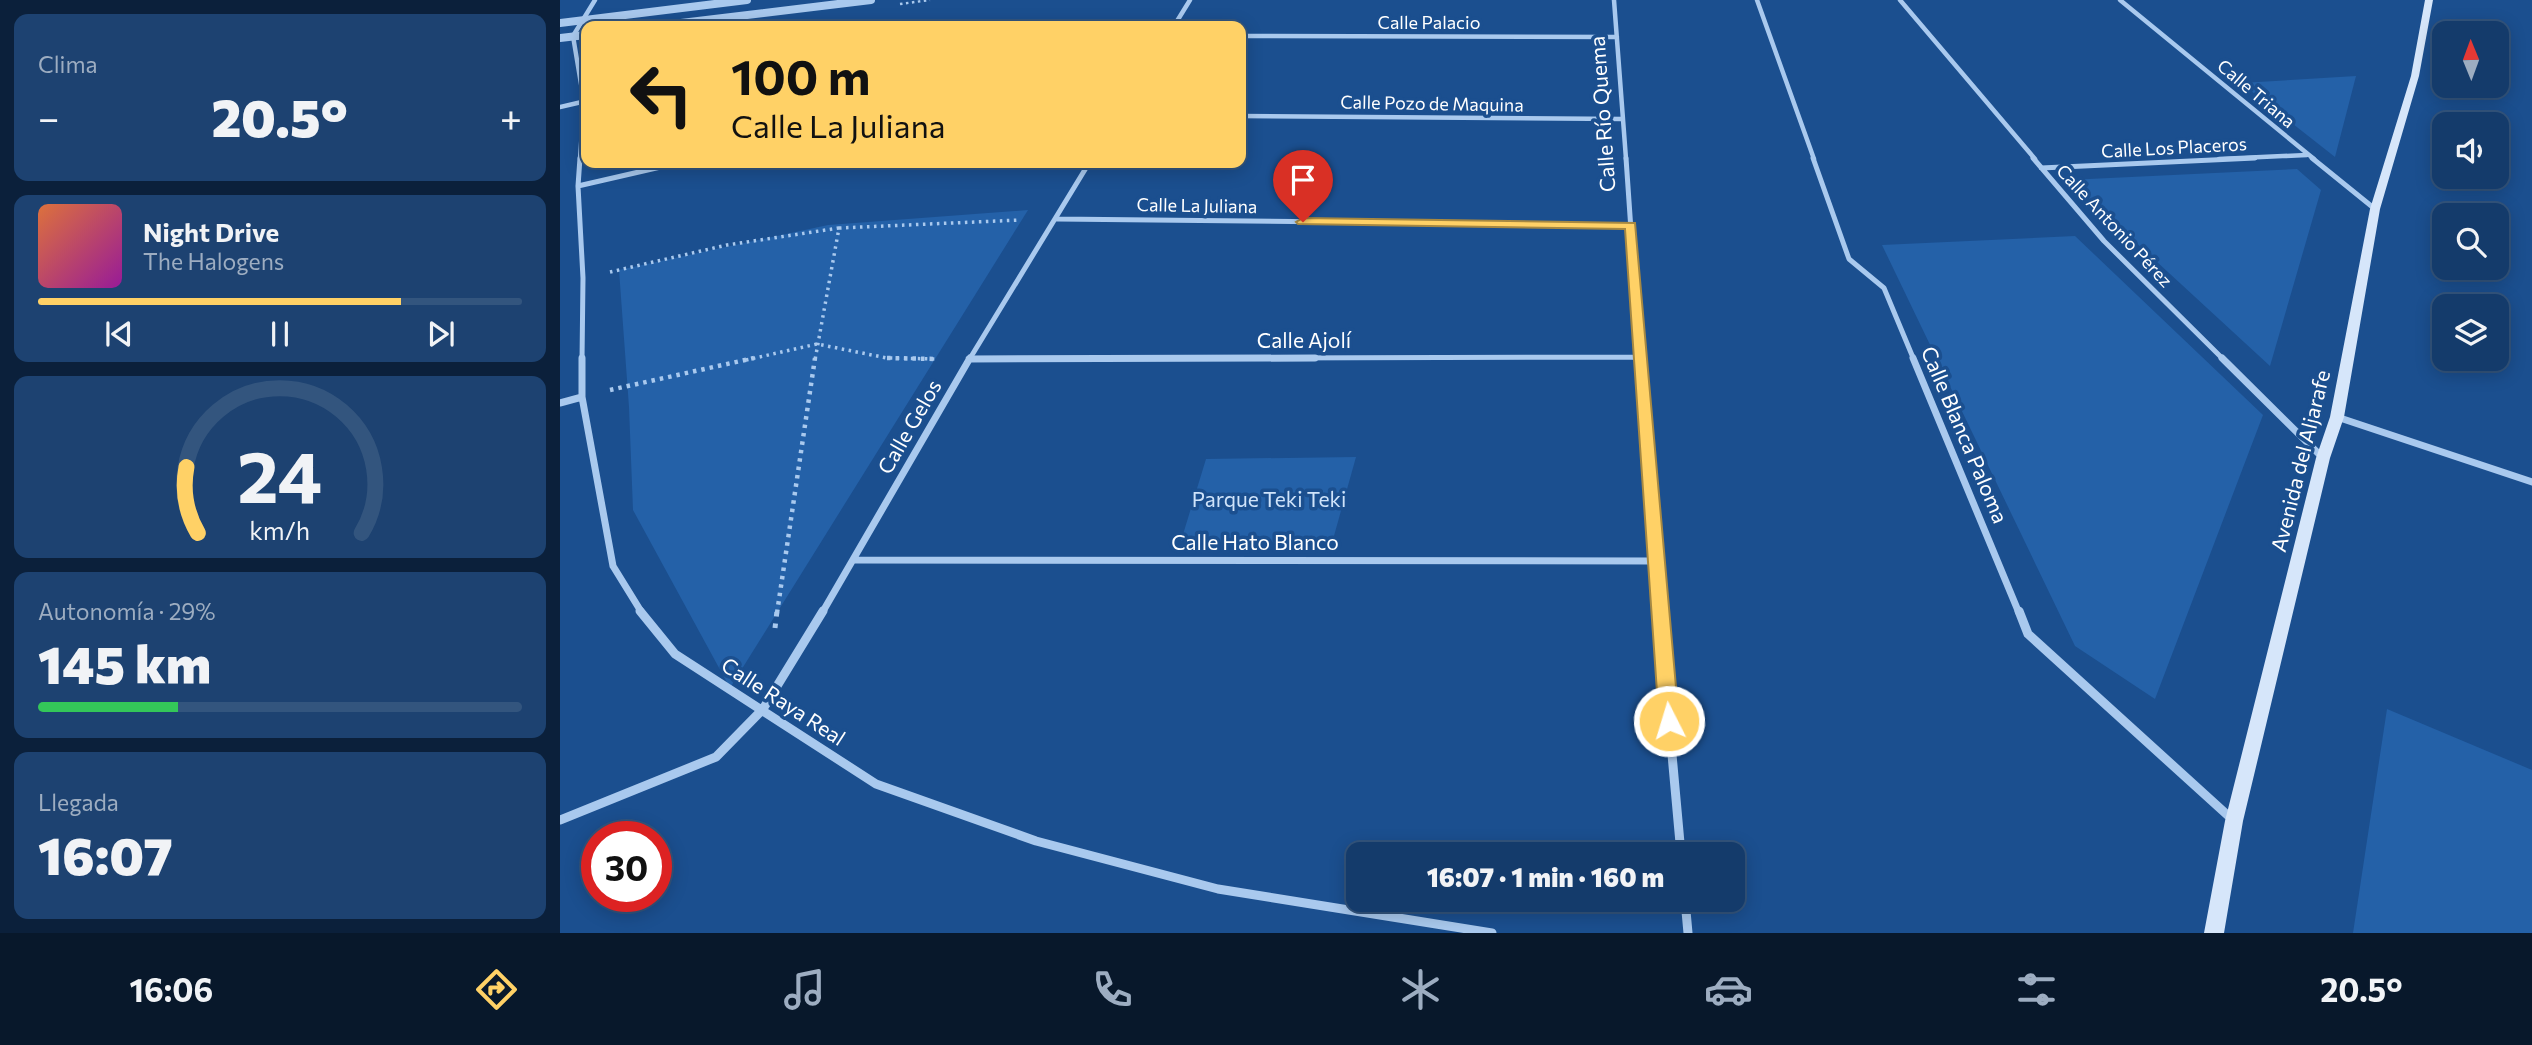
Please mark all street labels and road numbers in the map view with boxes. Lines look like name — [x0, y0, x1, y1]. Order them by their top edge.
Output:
street label: Calle Palacio — [1378, 11, 1480, 33]
street label: Calle Río Quema — [1584, 35, 1619, 193]
street label: Calle Triana — [2213, 54, 2300, 132]
street label: Calle Pozo de Maquina — [1340, 90, 1524, 116]
street label: Calle Los Placeros — [2101, 132, 2247, 162]
street label: Calle Antonio Pérez — [2052, 159, 2177, 291]
street label: Calle La Juliana — [1137, 193, 1258, 217]
street label: Calle Ajolí — [1257, 327, 1352, 352]
street label: Calle Blanca Paloma — [1917, 342, 2014, 527]
street label: Avenida del Aljarafe — [2265, 367, 2334, 554]
street label: Calle Gelos — [872, 375, 946, 478]
street label: Calle Hato Blanco — [1171, 529, 1339, 554]
street label: Calle Raya Real — [717, 651, 850, 750]

